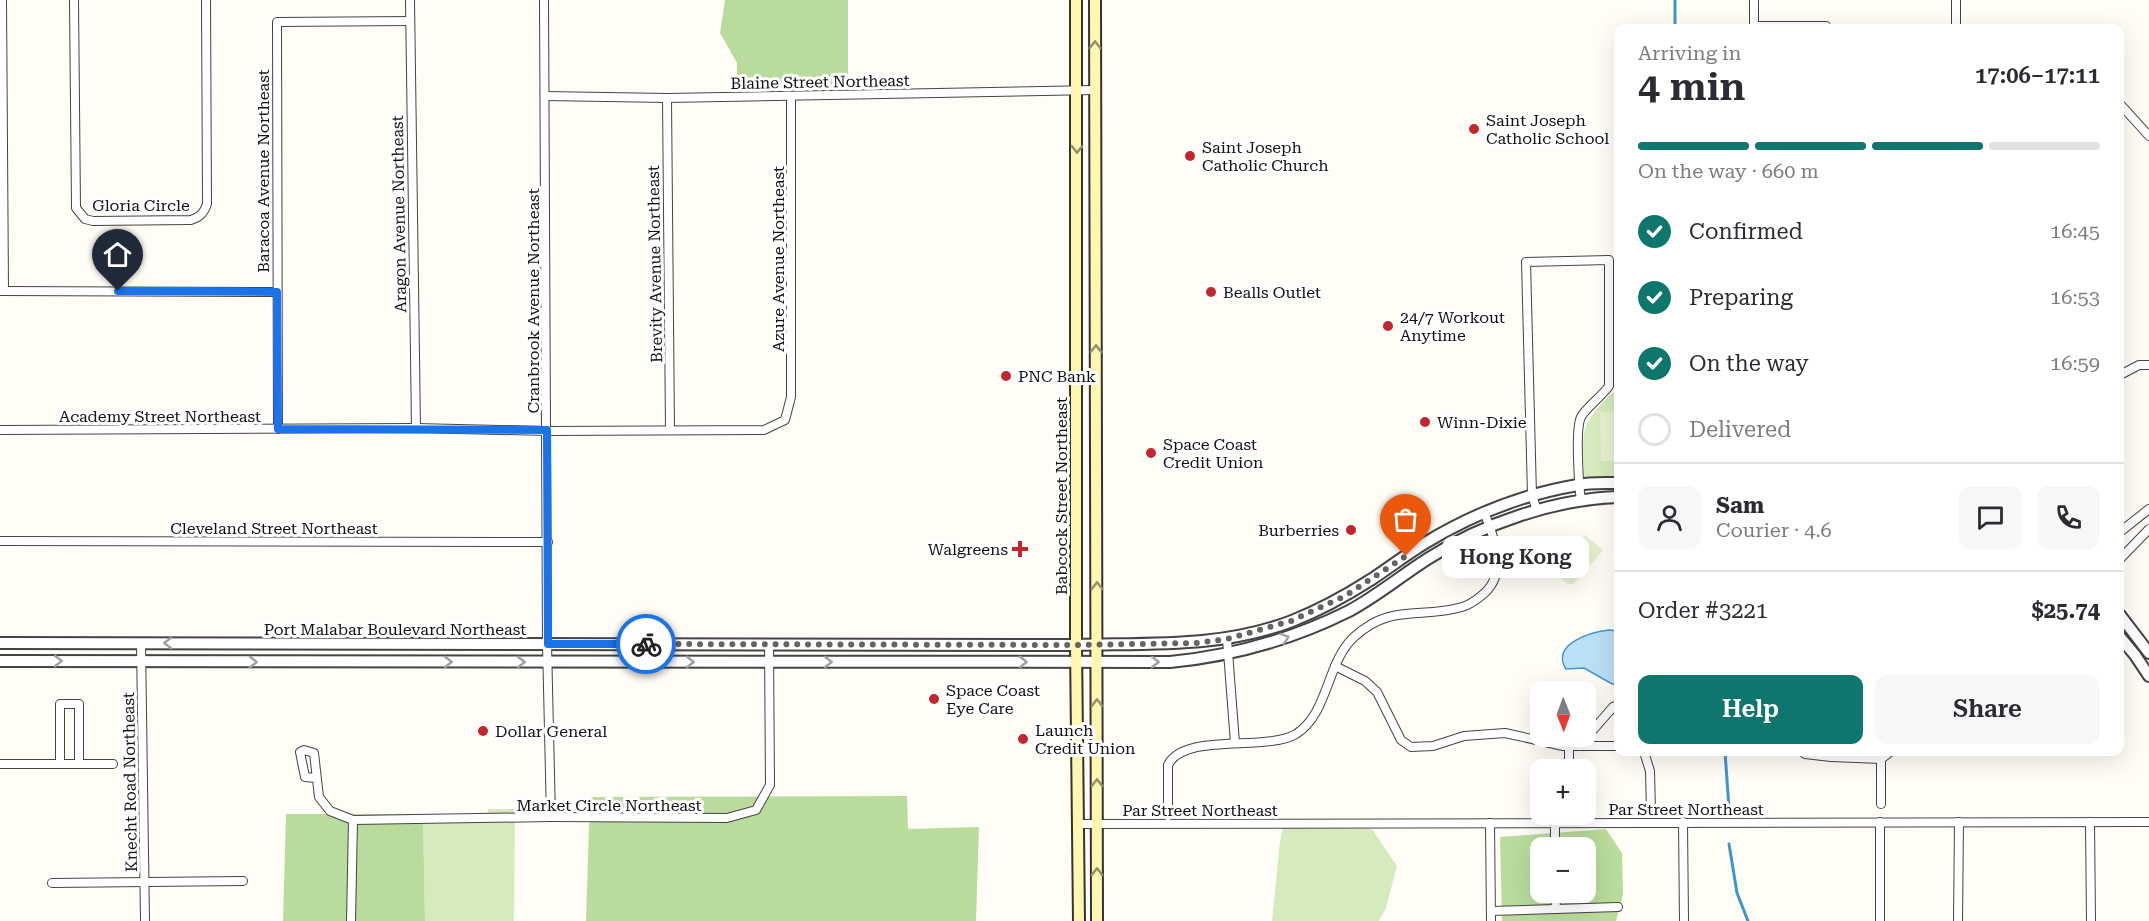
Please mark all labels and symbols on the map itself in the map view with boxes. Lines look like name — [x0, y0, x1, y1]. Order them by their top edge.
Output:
one-way arrow — [1089, 40, 1101, 49]
street label: Baracoa Avenue Northeast — [254, 69, 273, 273]
street label: Blaine Street Northeast — [730, 71, 910, 93]
place label: Saint Joseph Catholic School — [1486, 111, 1609, 148]
street label: Aragon Avenue Northeast — [388, 115, 410, 313]
marker: Saint Joseph Catholic School — [1467, 122, 1481, 136]
place label: Saint Joseph Catholic Church — [1202, 138, 1328, 175]
one-way arrow — [1071, 144, 1083, 153]
marker: Saint Joseph Catholic Church — [1183, 149, 1197, 163]
street label: Brevity Avenue Northeast — [644, 165, 666, 363]
street label: Azure Avenue Northeast — [769, 166, 788, 352]
street label: Cranbrook Avenue Northeast — [524, 188, 543, 414]
street label: Gloria Circle — [92, 196, 190, 215]
pin — [92, 229, 143, 291]
place label: Bealls Outlet — [1223, 283, 1321, 302]
marker: Bealls Outlet — [1204, 285, 1218, 299]
place label: 24/7 Workout Anytime — [1400, 308, 1505, 345]
marker: 24/7 Workout Anytime — [1381, 319, 1395, 333]
one-way arrow — [1090, 344, 1102, 353]
place label: PNC Bank — [1018, 367, 1096, 386]
marker: PNC Bank — [999, 369, 1013, 383]
street label: Babcock Street Northeast — [1052, 397, 1071, 595]
street label: Academy Street Northeast — [59, 407, 261, 426]
place label: Winn-Dixie — [1437, 413, 1527, 432]
marker: Winn-Dixie — [1418, 415, 1432, 429]
place label: Space Coast Credit Union — [1163, 435, 1263, 472]
marker: Space Coast Credit Union — [1144, 446, 1158, 460]
pin — [1380, 494, 1431, 556]
street label: Cleveland Street Northeast — [170, 519, 378, 538]
place label: Burberries — [1258, 521, 1339, 540]
marker: Burberries — [1344, 523, 1358, 537]
callout: Hong Kong — [1442, 535, 1589, 577]
place label: Walgreens — [928, 540, 1008, 559]
marker: Walgreens — [1013, 542, 1027, 556]
one-way arrow — [1091, 581, 1103, 590]
courier — [616, 614, 676, 674]
street label: Port Malabar Boulevard Northeast — [264, 620, 526, 639]
one-way arrow — [1279, 633, 1290, 646]
one-way arrow — [163, 637, 172, 649]
one-way arrow — [54, 655, 63, 667]
one-way arrow — [249, 656, 258, 668]
one-way arrow — [444, 656, 453, 668]
one-way arrow — [516, 656, 525, 668]
one-way arrow — [686, 656, 695, 668]
one-way arrow — [823, 656, 832, 668]
one-way arrow — [1018, 656, 1027, 668]
one-way arrow — [1151, 656, 1160, 669]
place label: Space Coast Eye Care — [946, 681, 1040, 718]
north arrow — [1530, 681, 1596, 747]
street label: Knecht Road Northeast — [119, 692, 141, 872]
marker: Space Coast Eye Care — [927, 692, 941, 706]
one-way arrow — [1091, 699, 1103, 708]
place label: Launch Credit Union — [1035, 721, 1135, 758]
place label: Dollar General — [495, 722, 607, 741]
marker: Dollar General — [476, 724, 490, 738]
marker: Launch Credit Union — [1016, 732, 1030, 746]
one-way arrow — [1091, 779, 1103, 788]
street label: Market Circle Northeast — [516, 796, 702, 815]
street label: Par Street Northeast — [1608, 800, 1764, 819]
street label: Par Street Northeast — [1122, 801, 1278, 820]
one-way arrow — [1091, 868, 1103, 877]

